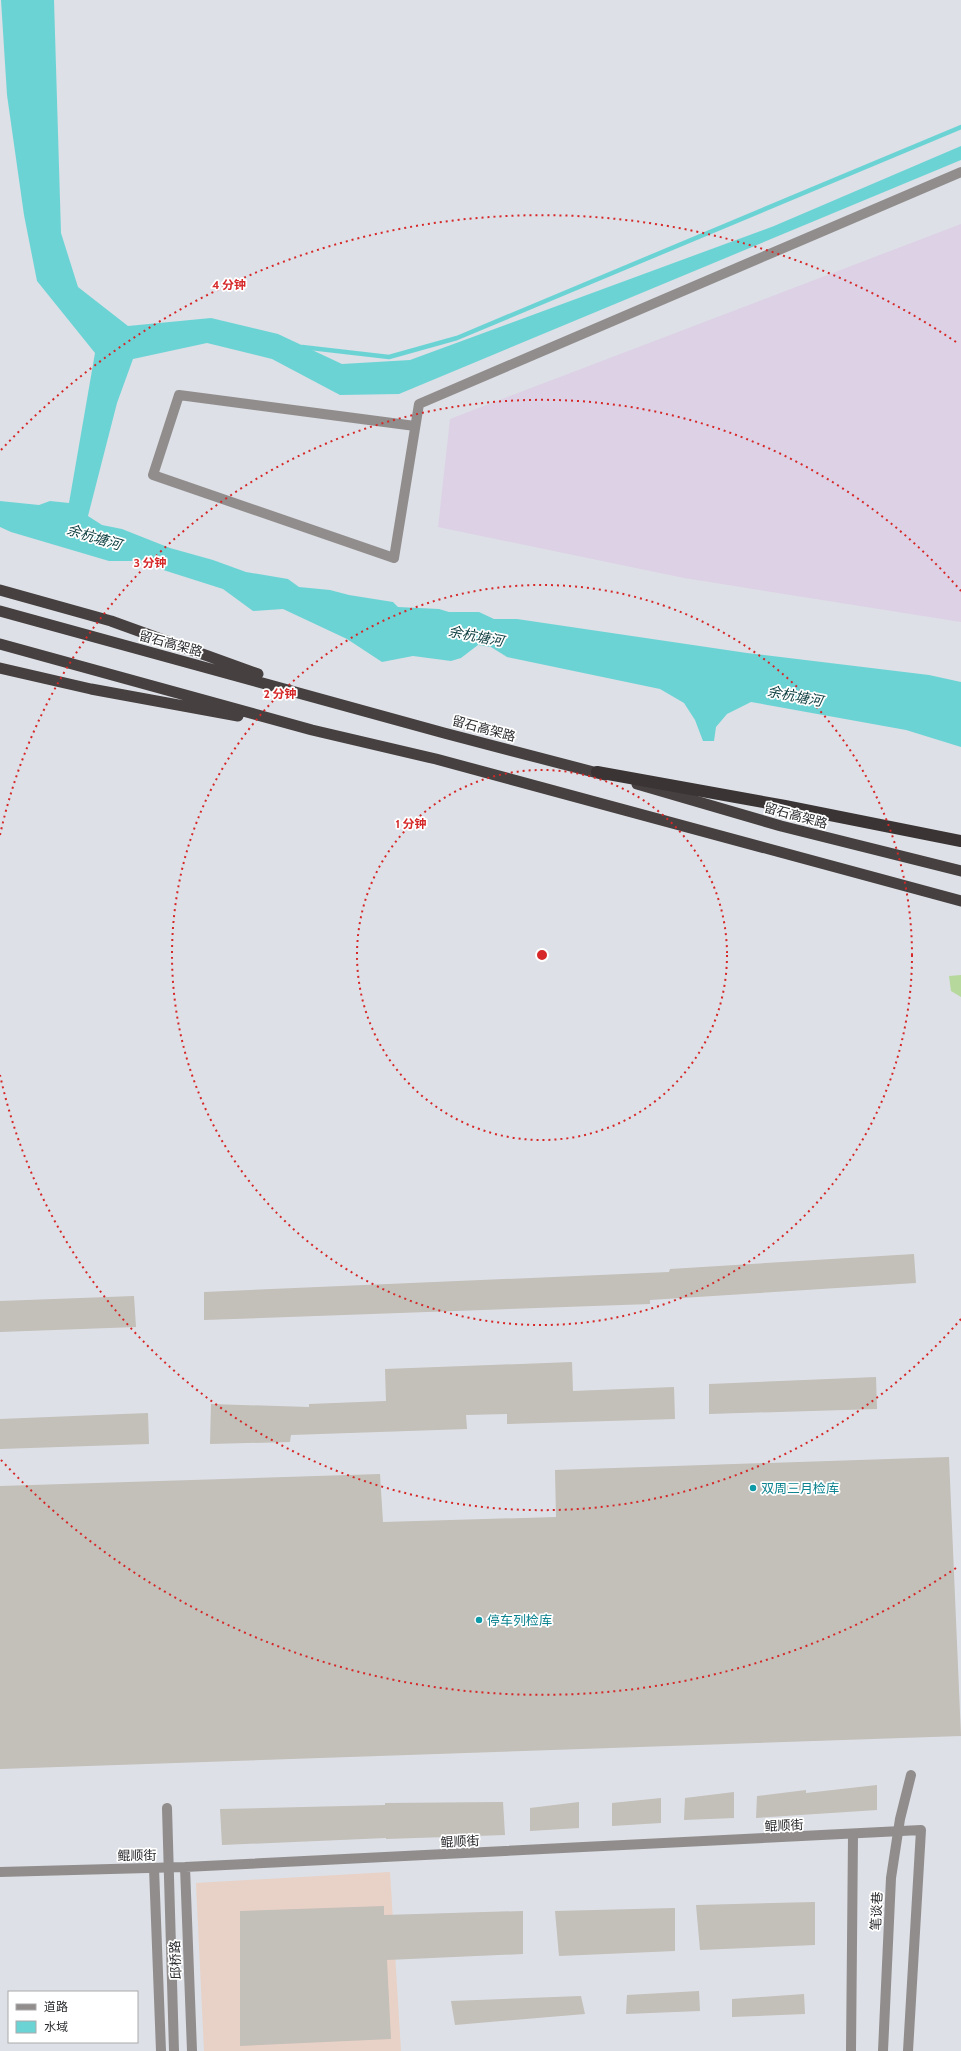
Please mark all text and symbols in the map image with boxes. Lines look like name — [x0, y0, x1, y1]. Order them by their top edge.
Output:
text: 4 分钟 — [212, 277, 246, 292]
water label: 余杭塘河 — [65, 520, 126, 555]
text: 3 分钟 — [133, 555, 167, 570]
water label: 余杭塘河 — [447, 622, 508, 651]
street label: 留石高架路 — [138, 627, 204, 659]
water label: 余杭塘河 — [766, 682, 827, 711]
text: 2 分钟 — [263, 686, 297, 701]
street label: 留石高架路 — [451, 712, 517, 744]
street label: 留石高架路 — [763, 799, 829, 831]
text: 1 分钟 — [395, 816, 427, 831]
centre of rings — [535, 948, 549, 962]
place label: 双周三月检库 — [761, 1480, 839, 1496]
marker: 双周三月检库 — [748, 1483, 758, 1493]
place label: 停车列检库 — [487, 1612, 552, 1628]
marker: 停车列检库 — [474, 1615, 484, 1625]
street label: 鲲顺街 — [764, 1816, 804, 1834]
street label: 鲲顺街 — [440, 1832, 480, 1850]
street label: 鲲顺街 — [117, 1847, 157, 1863]
street label: 笔谈巷 — [867, 1891, 885, 1931]
street label: 邱桥路 — [166, 1940, 184, 1980]
legend — [8, 1991, 138, 2043]
text: 道路 — [44, 1999, 68, 2014]
text: 水域 — [44, 2019, 68, 2034]

